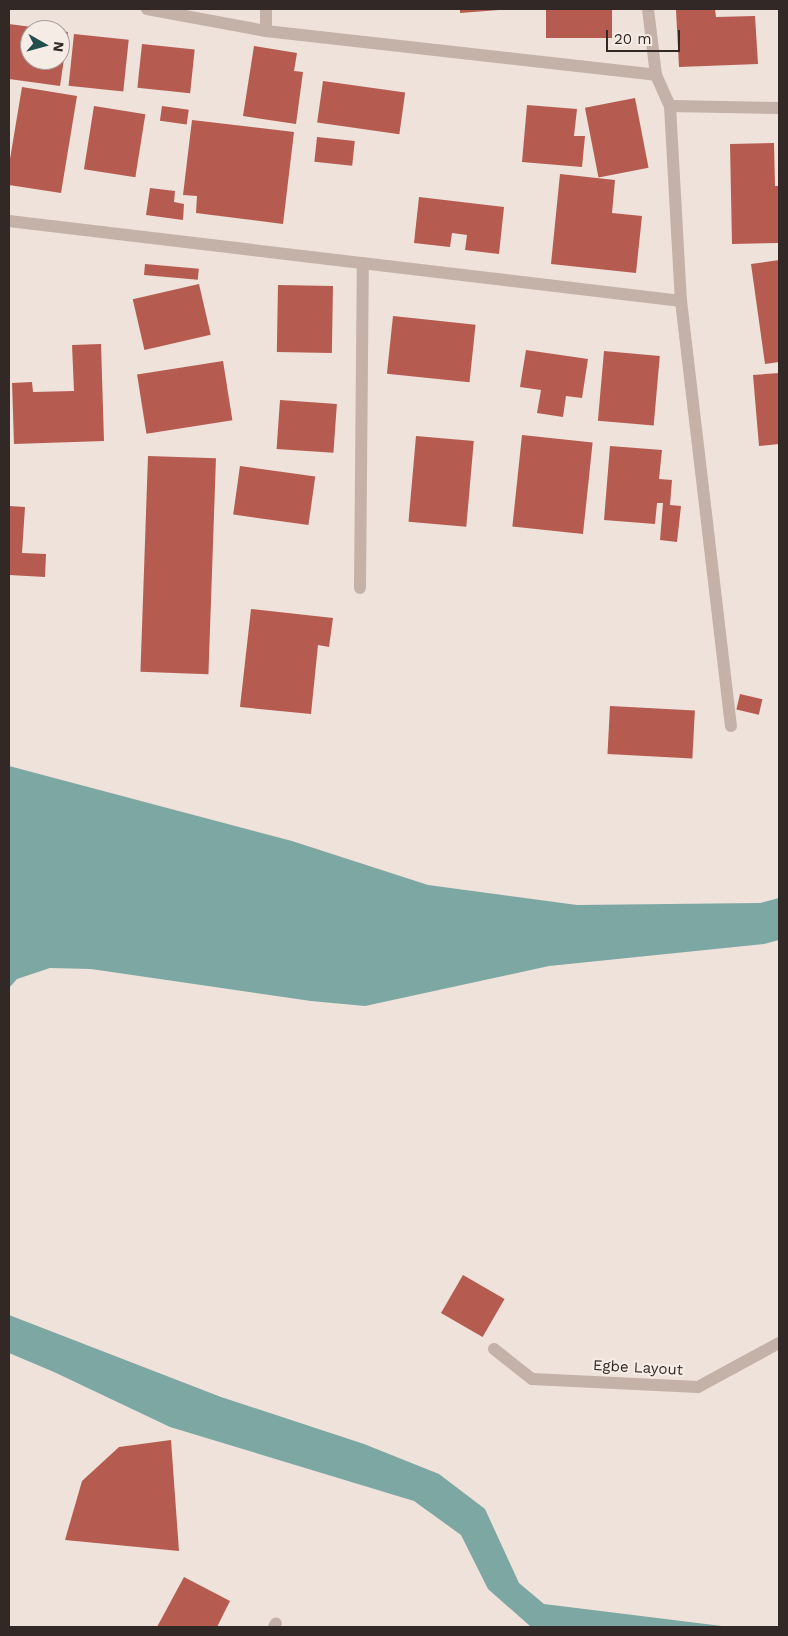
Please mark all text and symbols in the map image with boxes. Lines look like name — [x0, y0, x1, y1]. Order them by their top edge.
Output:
north arrow — [20, 20, 70, 70]
scale bar — [608, 20, 682, 52]
text: 20 m — [614, 30, 652, 48]
text: N — [50, 41, 67, 53]
street label: Egbe Layout — [593, 1357, 683, 1379]

